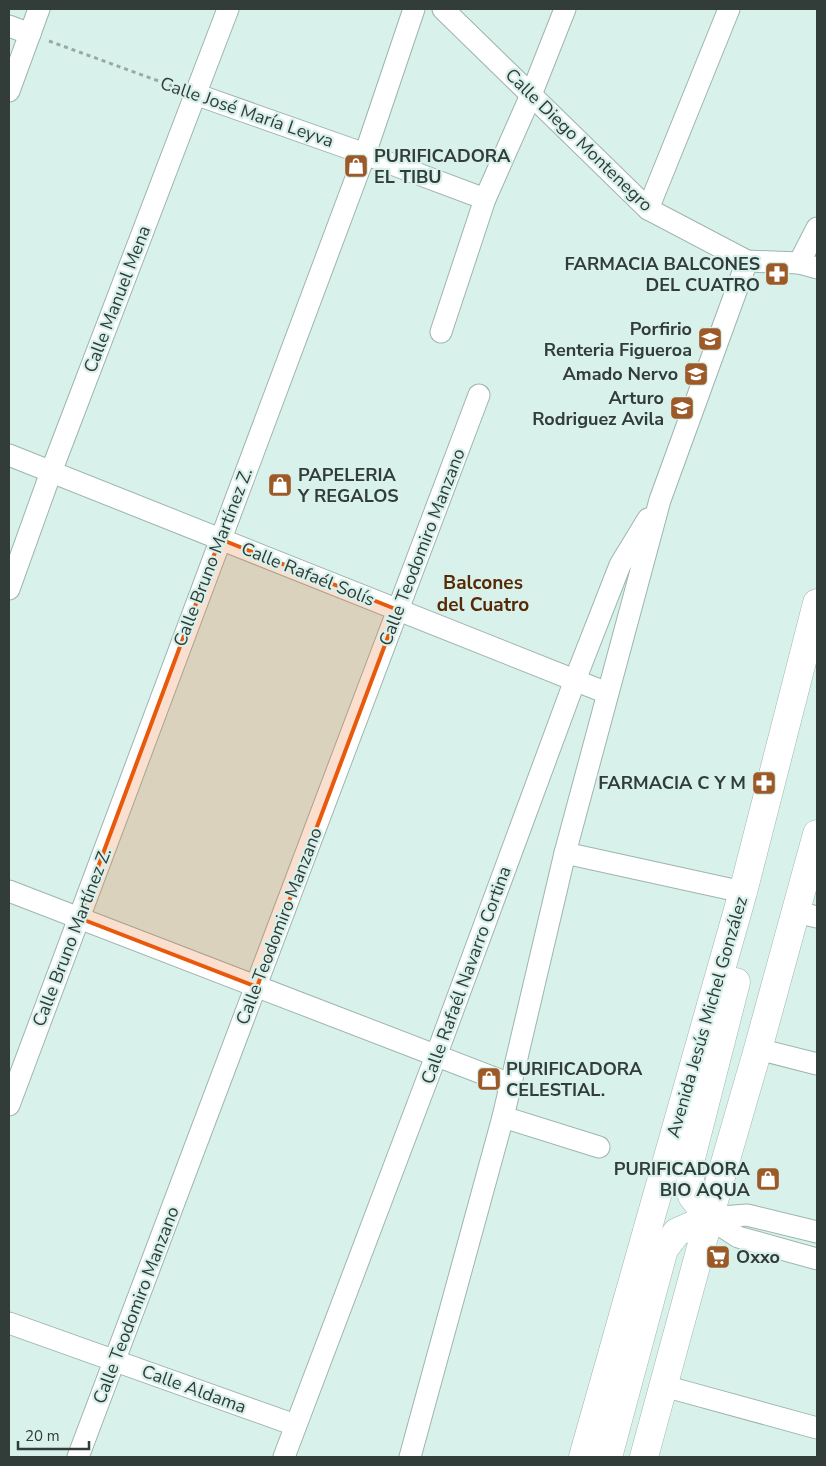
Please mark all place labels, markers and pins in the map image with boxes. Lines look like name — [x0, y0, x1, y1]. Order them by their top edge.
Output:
place label: PURIFICADORA EL TIBU — [374, 144, 511, 189]
shop icon: PURIFICADORA EL TIBU — [343, 153, 369, 179]
place label: FARMACIA BALCONES DEL CUATRO — [564, 252, 760, 297]
pharmacy icon: FARMACIA BALCONES DEL CUATRO — [764, 261, 790, 287]
place label: Porfirio Renteria Figueroa — [544, 317, 692, 362]
school or university icon: Porfirio Renteria Figueroa — [697, 326, 723, 352]
school or university icon: Amado Nervo — [683, 361, 709, 387]
place label: Amado Nervo — [562, 362, 678, 386]
place label: Arturo Rodriguez Avila — [532, 386, 664, 431]
school or university icon: Arturo Rodriguez Avila — [669, 395, 695, 421]
place label: PAPELERIA Y REGALOS — [297, 463, 399, 508]
shop icon: PAPELERIA Y REGALOS — [267, 472, 293, 498]
pharmacy icon: FARMACIA C Y M — [751, 770, 777, 796]
place label: FARMACIA C Y M — [598, 771, 746, 795]
place label: PURIFICADORA CELESTIAL. — [506, 1057, 643, 1102]
shop icon: PURIFICADORA CELESTIAL. — [476, 1066, 502, 1092]
place label: PURIFICADORA BIO AQUA — [614, 1157, 751, 1202]
shop icon: PURIFICADORA BIO AQUA — [755, 1166, 781, 1192]
supermarket icon: Oxxo — [705, 1244, 731, 1270]
place label: Oxxo — [736, 1245, 780, 1269]

